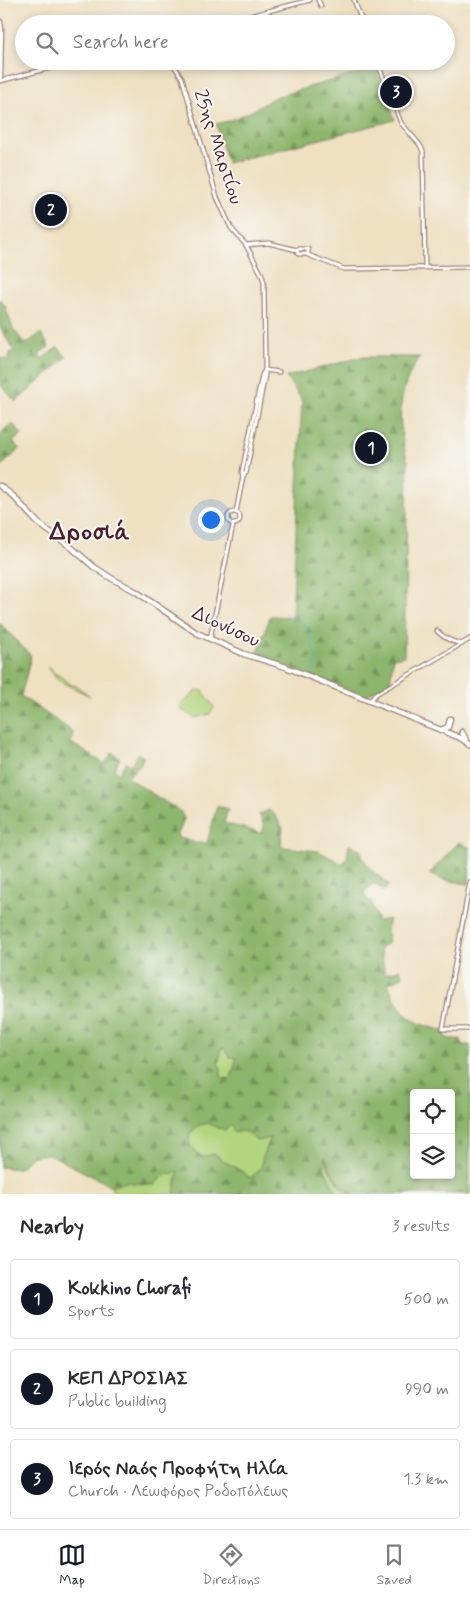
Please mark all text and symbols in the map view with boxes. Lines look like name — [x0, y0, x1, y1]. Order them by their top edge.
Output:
search box — [15, 15, 455, 70]
icon: search — [33, 29, 61, 57]
text: Search here — [73, 30, 169, 55]
pin: 3 — [380, 73, 412, 111]
street label: 25ης Μαρτίου — [188, 86, 248, 208]
pin: 2 — [35, 191, 67, 229]
pin: 1 — [355, 429, 387, 467]
your location — [198, 507, 224, 533]
district label: Δροσιά — [49, 517, 130, 548]
street label: Διονύσου — [188, 600, 264, 654]
map controls — [410, 1089, 455, 1179]
button: locate — [410, 1089, 455, 1134]
button: layers — [410, 1134, 455, 1179]
text: Nearby — [20, 1213, 84, 1241]
text: 3 results — [392, 1216, 450, 1237]
text: Kokkino Chorafi — [68, 1276, 191, 1301]
text: 1 — [33, 1289, 41, 1310]
text: 500 m — [404, 1289, 449, 1310]
text: Sports — [68, 1301, 114, 1322]
text: ΚΕΠ ΔΡΟΣΙΑΣ — [68, 1366, 188, 1391]
text: 2 — [33, 1379, 41, 1400]
text: 990 m — [405, 1379, 449, 1400]
text: Public building — [68, 1391, 167, 1412]
text: Ιερός Ναός Προφήτη Ηλία — [68, 1456, 288, 1481]
text: 3 — [33, 1469, 41, 1490]
text: 1.3 km — [404, 1469, 449, 1490]
text: Church · Λεωφόρος Ροδοπόλεως — [68, 1481, 288, 1502]
tab: Map — [58, 1541, 86, 1589]
tab: Directions — [203, 1541, 260, 1589]
tab: Saved — [376, 1541, 412, 1589]

